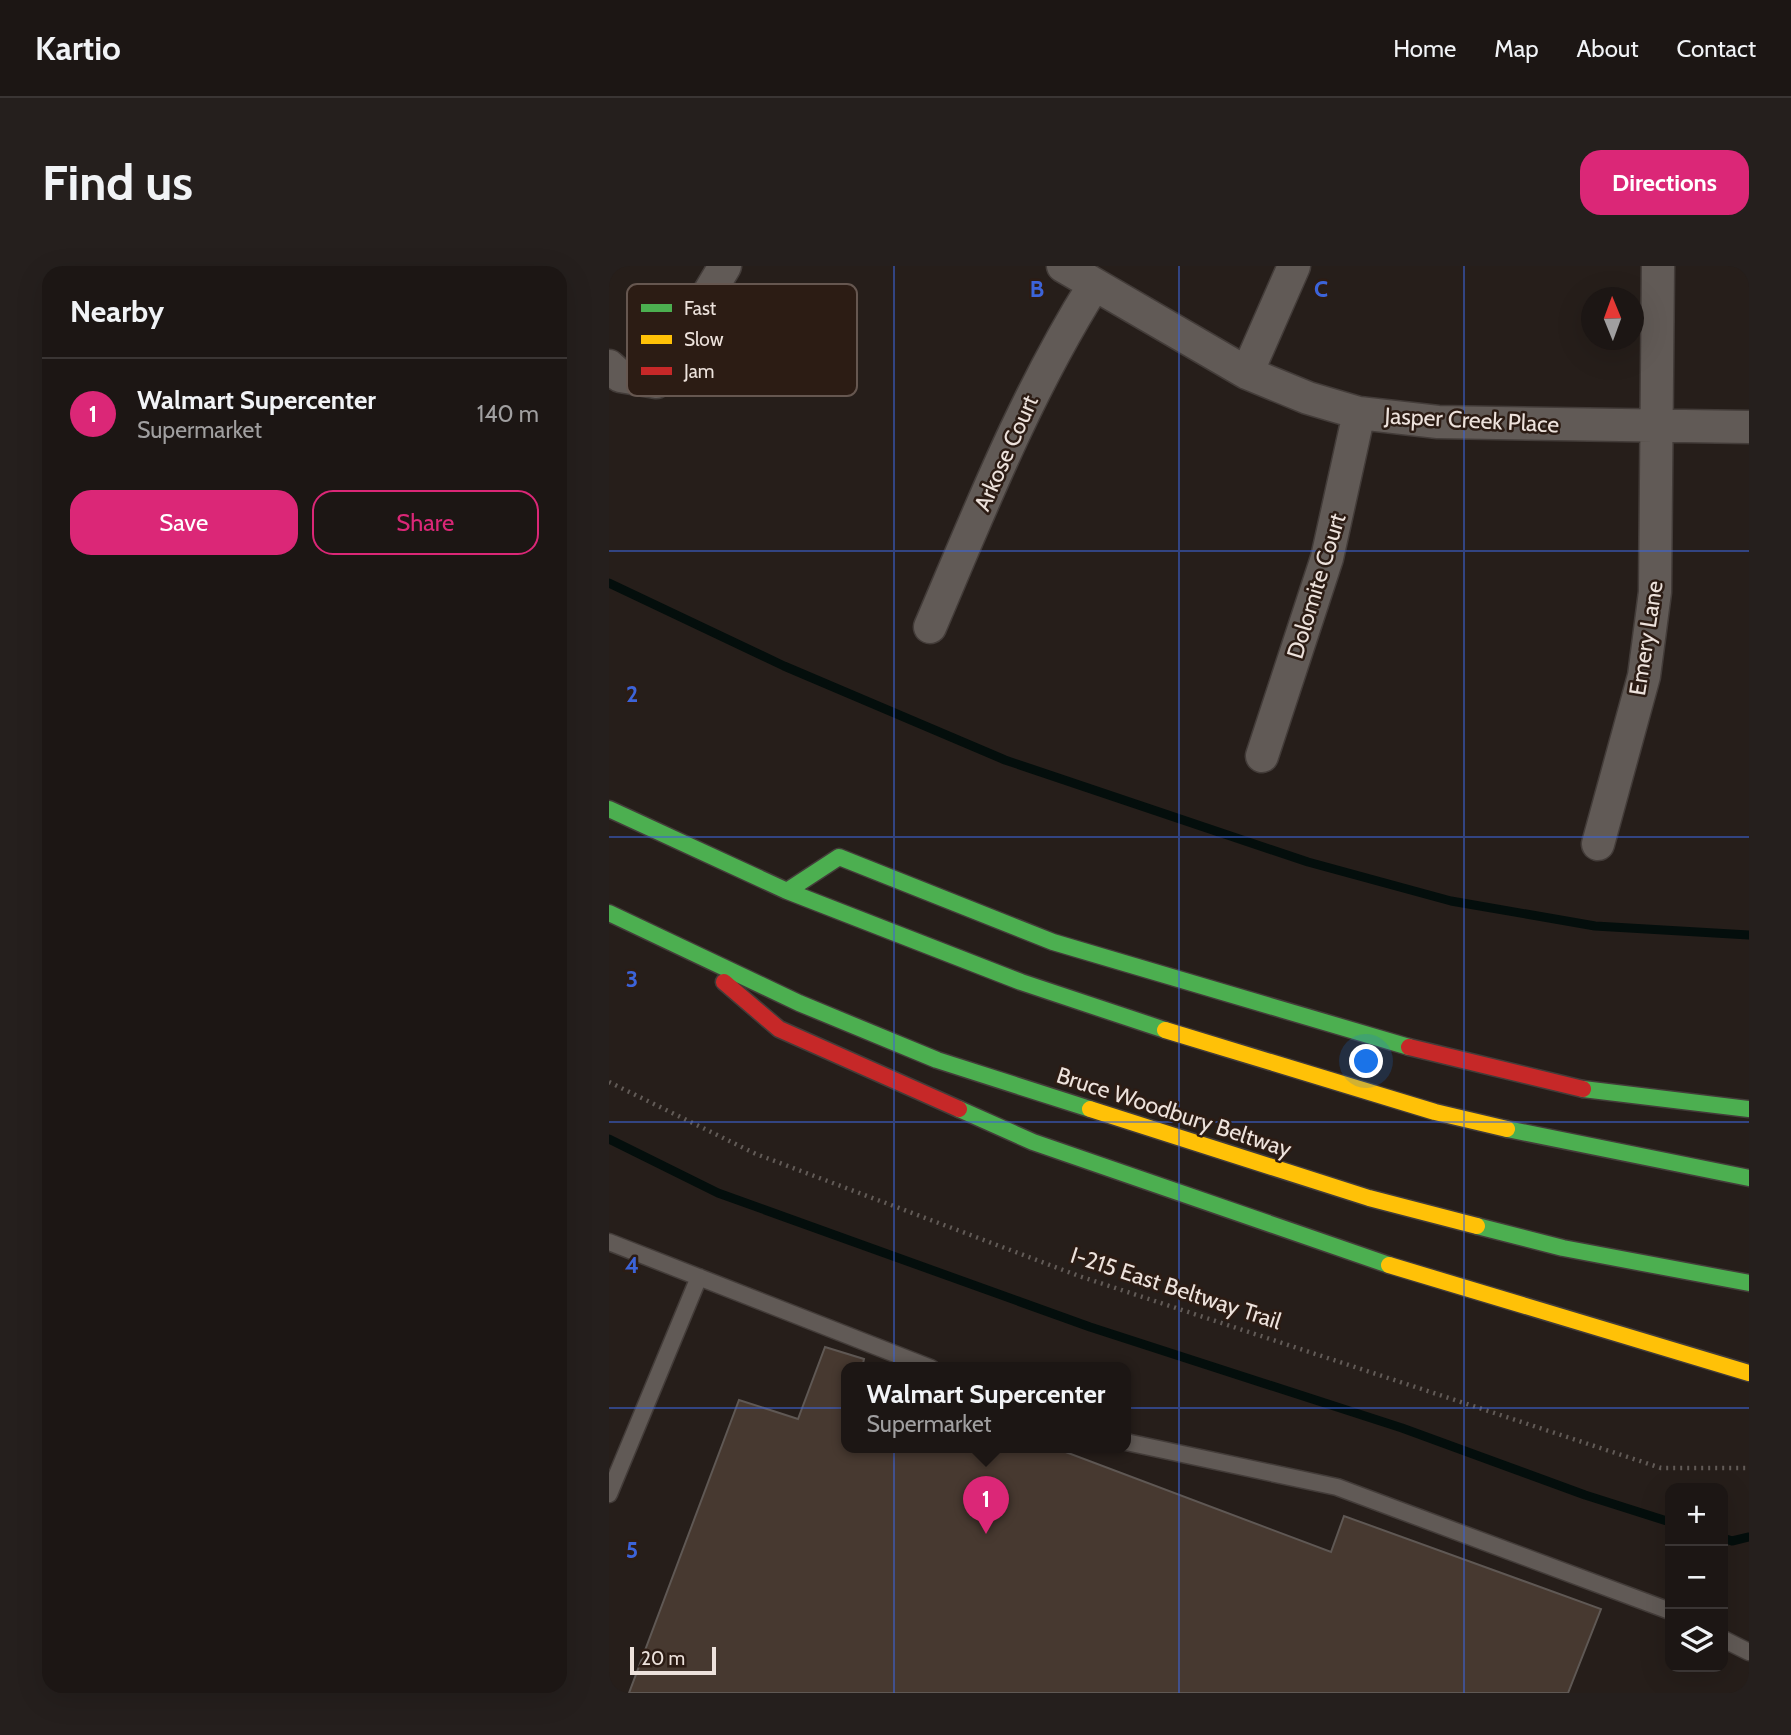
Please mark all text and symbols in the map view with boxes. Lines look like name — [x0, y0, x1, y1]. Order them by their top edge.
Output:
text: Kartio — [35, 28, 121, 68]
text: Home — [1393, 34, 1456, 63]
text: Map — [1494, 34, 1539, 63]
text: About — [1577, 34, 1639, 63]
text: Contact — [1677, 34, 1756, 63]
button: Directions — [1580, 150, 1749, 215]
text: Find us — [42, 153, 193, 212]
text: B — [1030, 275, 1044, 303]
text: C — [1314, 275, 1328, 303]
legend — [627, 284, 857, 396]
north arrow — [1581, 287, 1644, 350]
text: Nearby — [70, 293, 164, 330]
text: Fast — [684, 297, 717, 320]
text: Slow — [684, 328, 724, 351]
text: Jam — [683, 360, 714, 383]
text: Walmart Supercenter — [137, 384, 376, 416]
street label: Arkose Court — [968, 390, 1044, 515]
text: 1 — [89, 400, 97, 428]
text: 140 m — [477, 400, 539, 428]
street label: Jasper Creek Place — [1383, 401, 1560, 439]
text: Supermarket — [137, 416, 262, 444]
button: Save — [70, 490, 298, 555]
button: Share — [312, 490, 539, 555]
street label: Dolomite Court — [1281, 510, 1351, 662]
street label: Emery Lane — [1623, 578, 1669, 697]
text: 2 — [626, 680, 638, 708]
text: 3 — [626, 965, 638, 993]
your location — [1349, 1044, 1383, 1078]
street label: Bruce Woodbury Beltway — [1053, 1061, 1295, 1163]
street label: I-215 East Beltway Trail — [1067, 1241, 1285, 1335]
text: 4 — [625, 1251, 639, 1279]
popup — [841, 1362, 1131, 1453]
text: Walmart Supercenter — [867, 1378, 1105, 1410]
text: Supermarket — [867, 1410, 992, 1438]
pin: 1 — [963, 1476, 1009, 1534]
map controls — [1665, 1483, 1728, 1672]
button: + — [1665, 1483, 1728, 1546]
text: 5 — [626, 1536, 638, 1564]
button: − — [1665, 1546, 1728, 1609]
button: layers — [1665, 1609, 1728, 1672]
scale bar — [630, 1644, 716, 1676]
text: 20 m — [641, 1647, 685, 1670]

